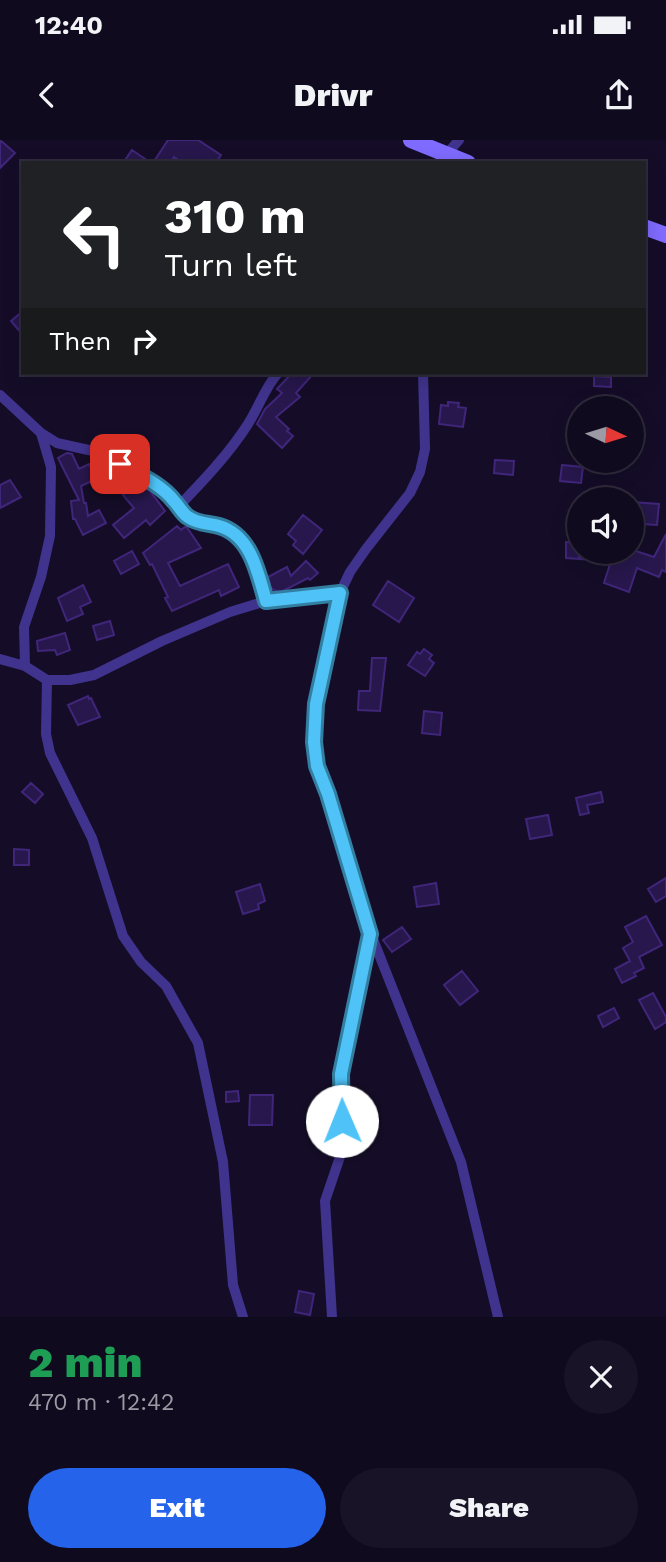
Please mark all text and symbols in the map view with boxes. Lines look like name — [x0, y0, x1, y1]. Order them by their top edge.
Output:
text: 12:40 — [35, 10, 103, 40]
icon: back — [28, 76, 66, 114]
text: Drivr — [294, 76, 372, 114]
icon: share — [600, 76, 638, 114]
text: 310 m — [164, 187, 306, 245]
icon: left — [49, 189, 140, 280]
text: Turn left — [164, 246, 297, 284]
icon: right — [125, 322, 163, 360]
text: Then — [49, 326, 111, 356]
north arrow — [567, 396, 644, 472]
map controls — [567, 396, 644, 564]
pin — [90, 434, 150, 494]
icon: arrive — [101, 445, 139, 483]
button: sound — [567, 487, 644, 564]
position arrow — [305, 1084, 379, 1158]
text: 2 min — [28, 1338, 142, 1387]
button: close — [564, 1340, 638, 1414]
text: 470 m · 12:42 — [28, 1389, 175, 1416]
button: Exit — [28, 1468, 326, 1548]
button: Share — [340, 1468, 638, 1548]

